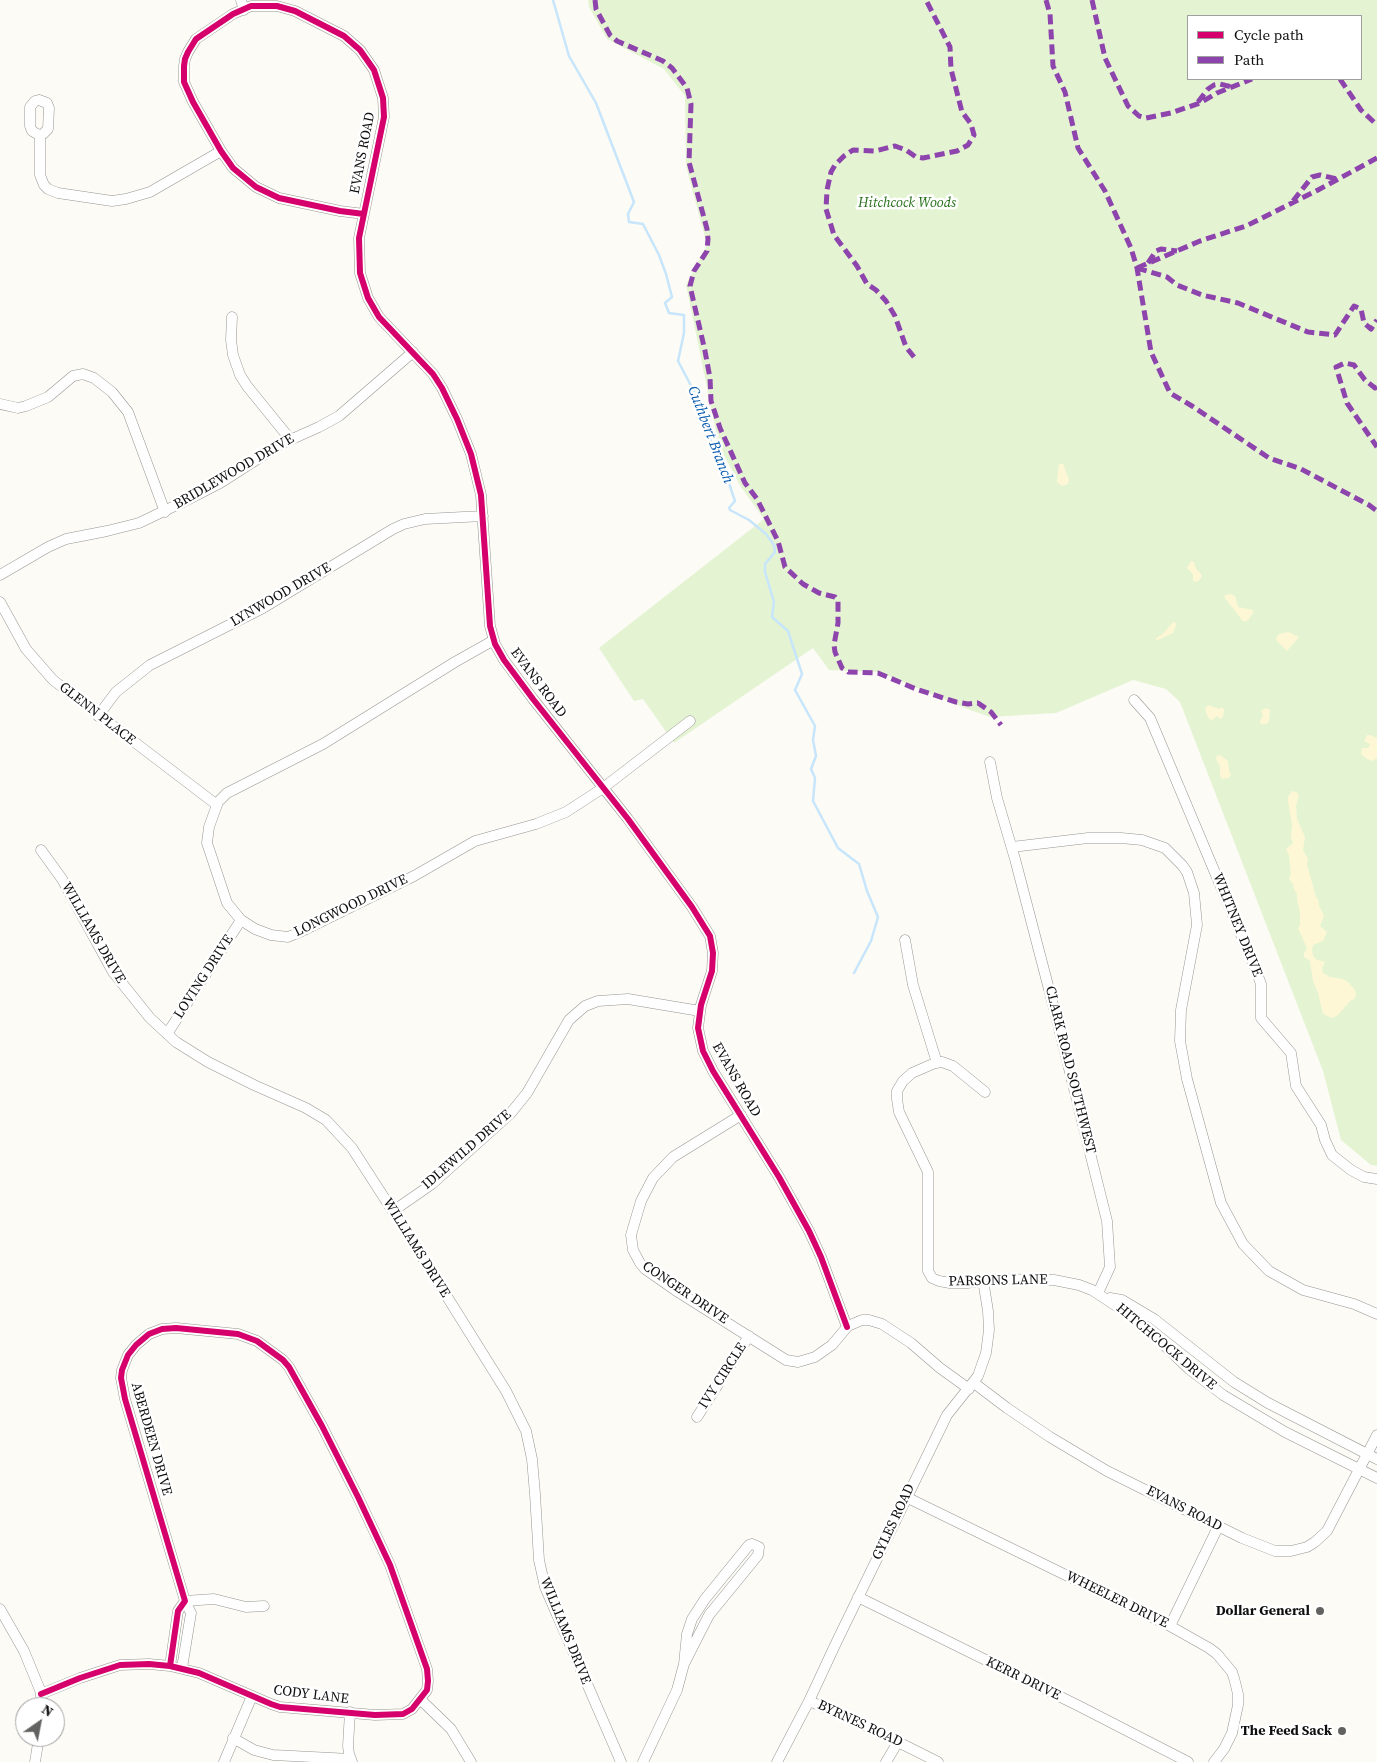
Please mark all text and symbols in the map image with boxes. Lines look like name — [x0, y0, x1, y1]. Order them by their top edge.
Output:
legend — [1187, 15, 1362, 80]
text: Cycle path — [1234, 24, 1304, 45]
text: Path — [1234, 49, 1264, 70]
street label: EVANS ROAD — [347, 111, 379, 195]
park label: Hitchcock Woods — [858, 195, 956, 211]
water label: Cuthbert Branch — [683, 384, 737, 486]
street label: BRIDLEWOOD DRIVE — [171, 431, 297, 513]
street label: LYNWOOD DRIVE — [228, 559, 334, 631]
street label: EVANS ROAD — [506, 645, 570, 721]
street label: GLENN PLACE — [55, 679, 139, 749]
street label: LONGWOOD DRIVE — [292, 871, 410, 941]
street label: WHITNEY DRIVE — [1209, 871, 1265, 979]
street label: WILLIAMS DRIVE — [57, 879, 129, 987]
street label: LOVING DRIVE — [171, 932, 237, 1022]
street label: CLARK ROAD SOUTHWEST — [1041, 984, 1099, 1156]
street label: EVANS ROAD — [708, 1040, 764, 1120]
street label: IDLEWILD DRIVE — [419, 1107, 515, 1193]
street label: WILLIAMS DRIVE — [379, 1195, 453, 1301]
street label: CONGER DRIVE — [639, 1258, 731, 1328]
street label: PARSONS LANE — [948, 1272, 1048, 1290]
street label: HITCHCOCK DRIVE — [1112, 1300, 1220, 1394]
street label: IVY CIRCLE — [696, 1340, 750, 1412]
street label: ABERDEEN DRIVE — [127, 1381, 175, 1497]
street label: GYLES ROAD — [869, 1481, 919, 1563]
street label: EVANS ROAD — [1143, 1483, 1225, 1535]
street label: WHEELER DRIVE — [1063, 1568, 1171, 1632]
street label: WILLIAMS DRIVE — [536, 1575, 594, 1687]
place label: Dollar General — [1216, 1603, 1310, 1619]
marker: Dollar General — [1314, 1605, 1326, 1617]
street label: KERR DRIVE — [983, 1654, 1063, 1704]
street label: CODY LANE — [272, 1682, 350, 1708]
north arrow — [15, 1697, 65, 1747]
street label: BYRNES ROAD — [815, 1697, 905, 1751]
text: N — [38, 1699, 57, 1721]
place label: The Feed Sack — [1241, 1723, 1332, 1739]
marker: The Feed Sack — [1336, 1725, 1348, 1737]

